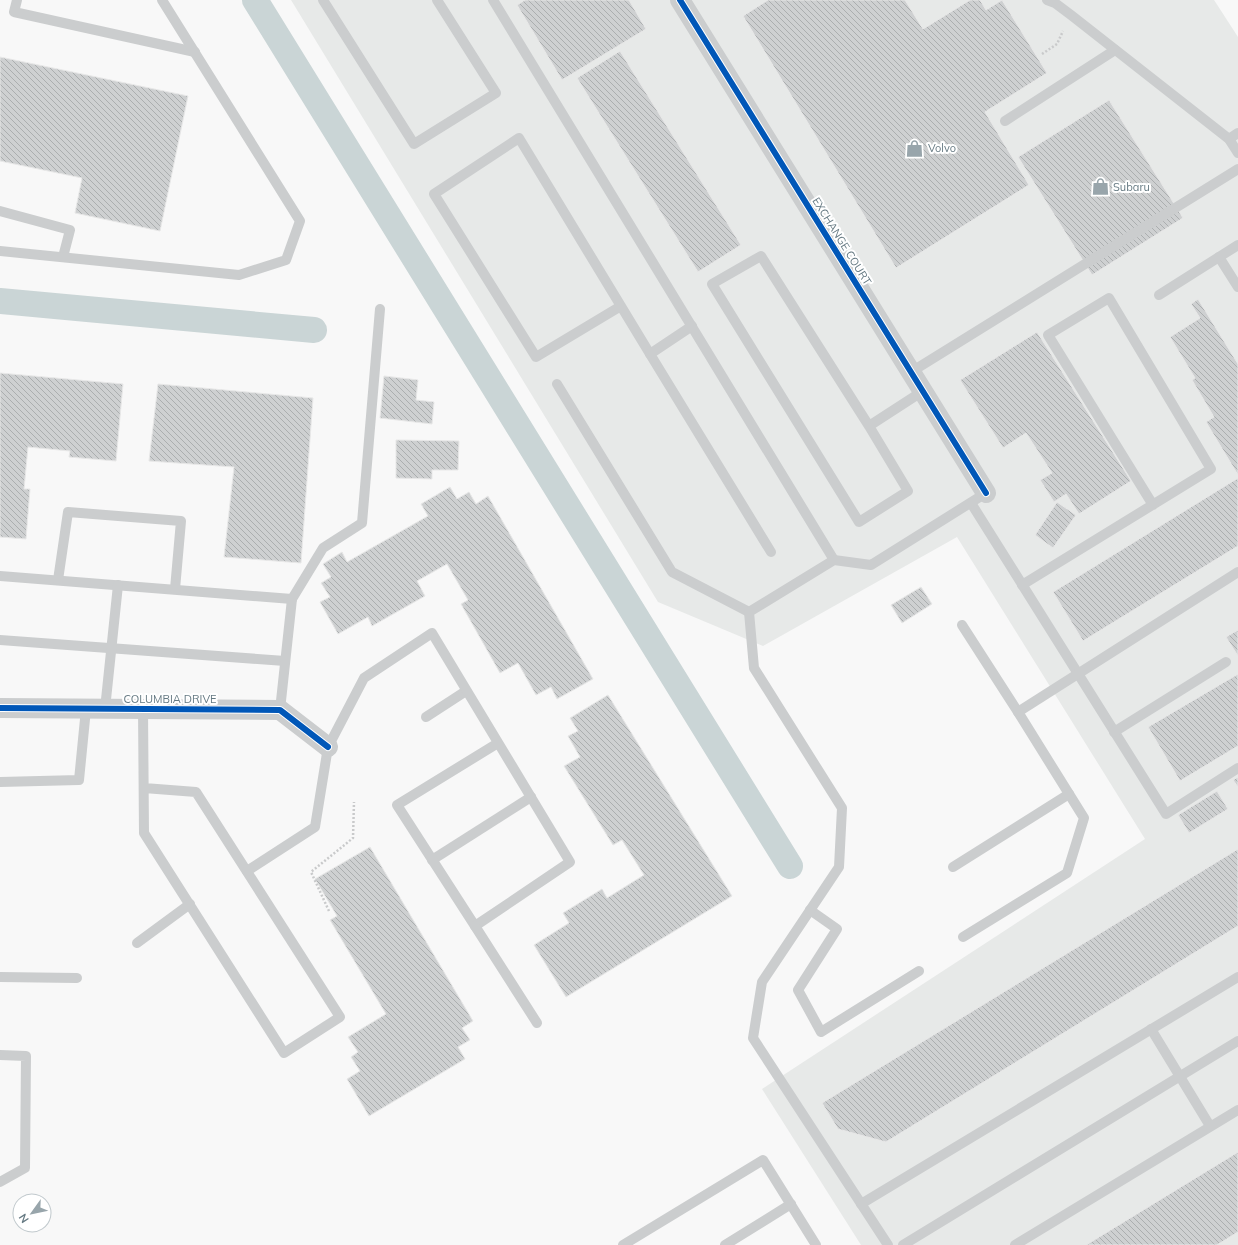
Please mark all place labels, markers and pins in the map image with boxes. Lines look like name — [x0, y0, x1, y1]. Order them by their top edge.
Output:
shop icon: Volvo — [905, 138, 925, 158]
place label: Volvo — [928, 141, 956, 155]
shop icon: Subaru — [1090, 177, 1110, 197]
place label: Subaru — [1113, 180, 1150, 194]

